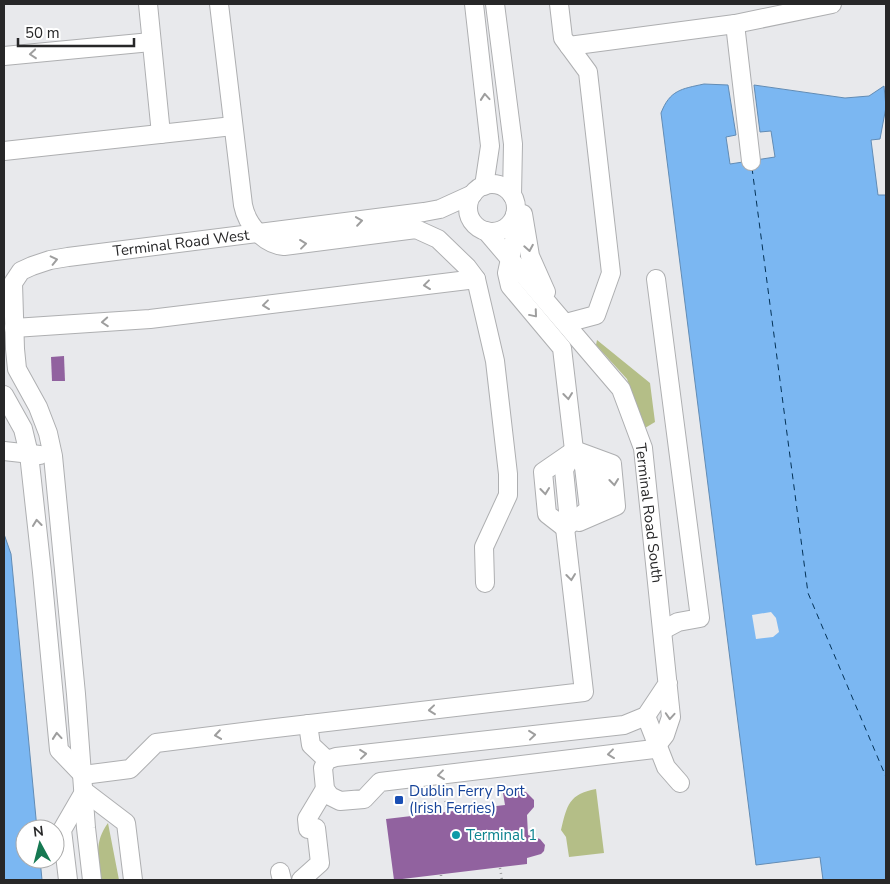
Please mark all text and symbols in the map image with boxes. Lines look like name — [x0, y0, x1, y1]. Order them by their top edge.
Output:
scale bar — [18, 15, 134, 47]
text: 50 m — [25, 23, 60, 43]
one-way arrow — [29, 48, 37, 59]
one-way arrow — [480, 93, 491, 101]
one-way arrow — [355, 216, 363, 227]
street label: Terminal Road West — [112, 225, 251, 261]
one-way arrow — [300, 239, 308, 250]
one-way arrow — [523, 244, 533, 252]
one-way arrow — [49, 255, 58, 266]
one-way arrow — [423, 279, 431, 290]
one-way arrow — [262, 299, 270, 310]
one-way arrow — [528, 309, 537, 318]
one-way arrow — [100, 316, 108, 327]
one-way arrow — [562, 393, 573, 401]
street label: Terminal Road South — [630, 442, 668, 584]
one-way arrow — [608, 479, 619, 487]
one-way arrow — [539, 488, 550, 496]
one-way arrow — [32, 519, 43, 527]
one-way arrow — [565, 573, 576, 581]
one-way arrow — [427, 704, 435, 715]
one-way arrow — [664, 712, 675, 720]
one-way arrow — [214, 729, 222, 740]
one-way arrow — [528, 730, 536, 741]
one-way arrow — [52, 731, 63, 739]
one-way arrow — [607, 748, 615, 759]
one-way arrow — [359, 749, 367, 760]
one-way arrow — [437, 769, 445, 780]
place label: Dublin Ferry Port (Irish Ferries) — [409, 781, 526, 818]
marker: Dublin Ferry Port (Irish Ferries) — [393, 794, 405, 806]
north arrow — [15, 819, 65, 869]
text: N — [32, 822, 45, 842]
place label: Terminal 1 — [466, 825, 537, 845]
marker: Terminal 1 — [450, 829, 462, 841]

